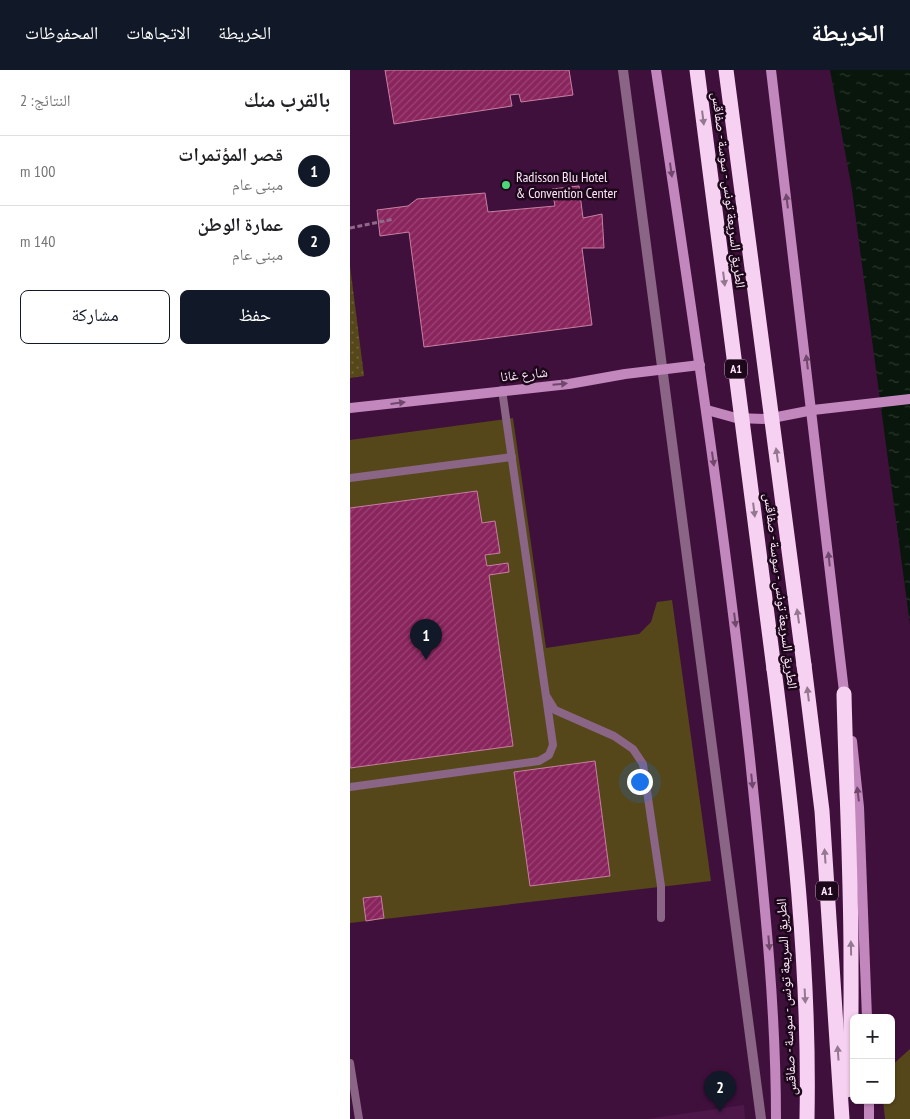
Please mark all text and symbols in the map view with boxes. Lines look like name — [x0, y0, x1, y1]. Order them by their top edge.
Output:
text: الخريطة — [811, 17, 885, 48]
text: المحفوظات — [25, 21, 98, 44]
text: الاتجاهات — [126, 21, 190, 44]
text: الخريطة — [218, 21, 271, 44]
text: بالقرب منك — [244, 86, 330, 113]
text: النتائج: 2 — [20, 90, 71, 110]
street label: الطريق السريعة تونس - سوسة - صفاقس — [707, 91, 750, 289]
one-way arrow — [699, 111, 707, 127]
text: قصر المؤتمرات — [178, 142, 283, 166]
text: 100 m — [20, 161, 55, 181]
text: 1 — [310, 161, 318, 181]
one-way arrow — [667, 163, 675, 179]
place label: Radisson Blu Hotel & Convention Center — [516, 168, 617, 202]
text: مبنى عام — [232, 174, 283, 194]
marker: Radisson Blu Hotel & Convention Center — [500, 179, 512, 191]
one-way arrow — [783, 192, 791, 208]
text: عمارة الوطن — [197, 212, 283, 236]
text: 140 m — [20, 231, 55, 251]
text: 2 — [310, 231, 318, 251]
text: مبنى عام — [232, 244, 283, 264]
one-way arrow — [720, 272, 728, 288]
button: مشاركة — [20, 290, 170, 344]
button: حفظ — [180, 290, 330, 344]
one-way arrow — [803, 353, 811, 369]
road number: A1 — [725, 360, 747, 378]
street label: شارع غانا — [499, 363, 549, 386]
one-way arrow — [552, 380, 568, 388]
one-way arrow — [391, 399, 407, 407]
one-way arrow — [773, 447, 781, 463]
one-way arrow — [709, 451, 717, 467]
street label: الطريق السريعة تونس - سوسة - صفاقس — [759, 492, 802, 690]
one-way arrow — [750, 502, 758, 518]
one-way arrow — [825, 550, 833, 566]
one-way arrow — [794, 608, 802, 624]
one-way arrow — [731, 612, 739, 628]
pin: 1 — [410, 619, 442, 660]
one-way arrow — [804, 686, 812, 702]
your location — [627, 769, 653, 795]
one-way arrow — [748, 774, 756, 790]
one-way arrow — [854, 786, 862, 802]
one-way arrow — [820, 848, 828, 864]
road number: A1 — [816, 881, 838, 900]
street label: الطريق السريعة تونس - سوسة - صفاقس — [772, 898, 801, 1096]
one-way arrow — [765, 935, 773, 951]
one-way arrow — [847, 940, 855, 956]
one-way arrow — [801, 988, 809, 1004]
map controls — [850, 1014, 895, 1104]
button: + — [850, 1014, 895, 1059]
one-way arrow — [833, 1045, 841, 1061]
button: − — [850, 1059, 895, 1104]
pin: 2 — [704, 1071, 736, 1112]

